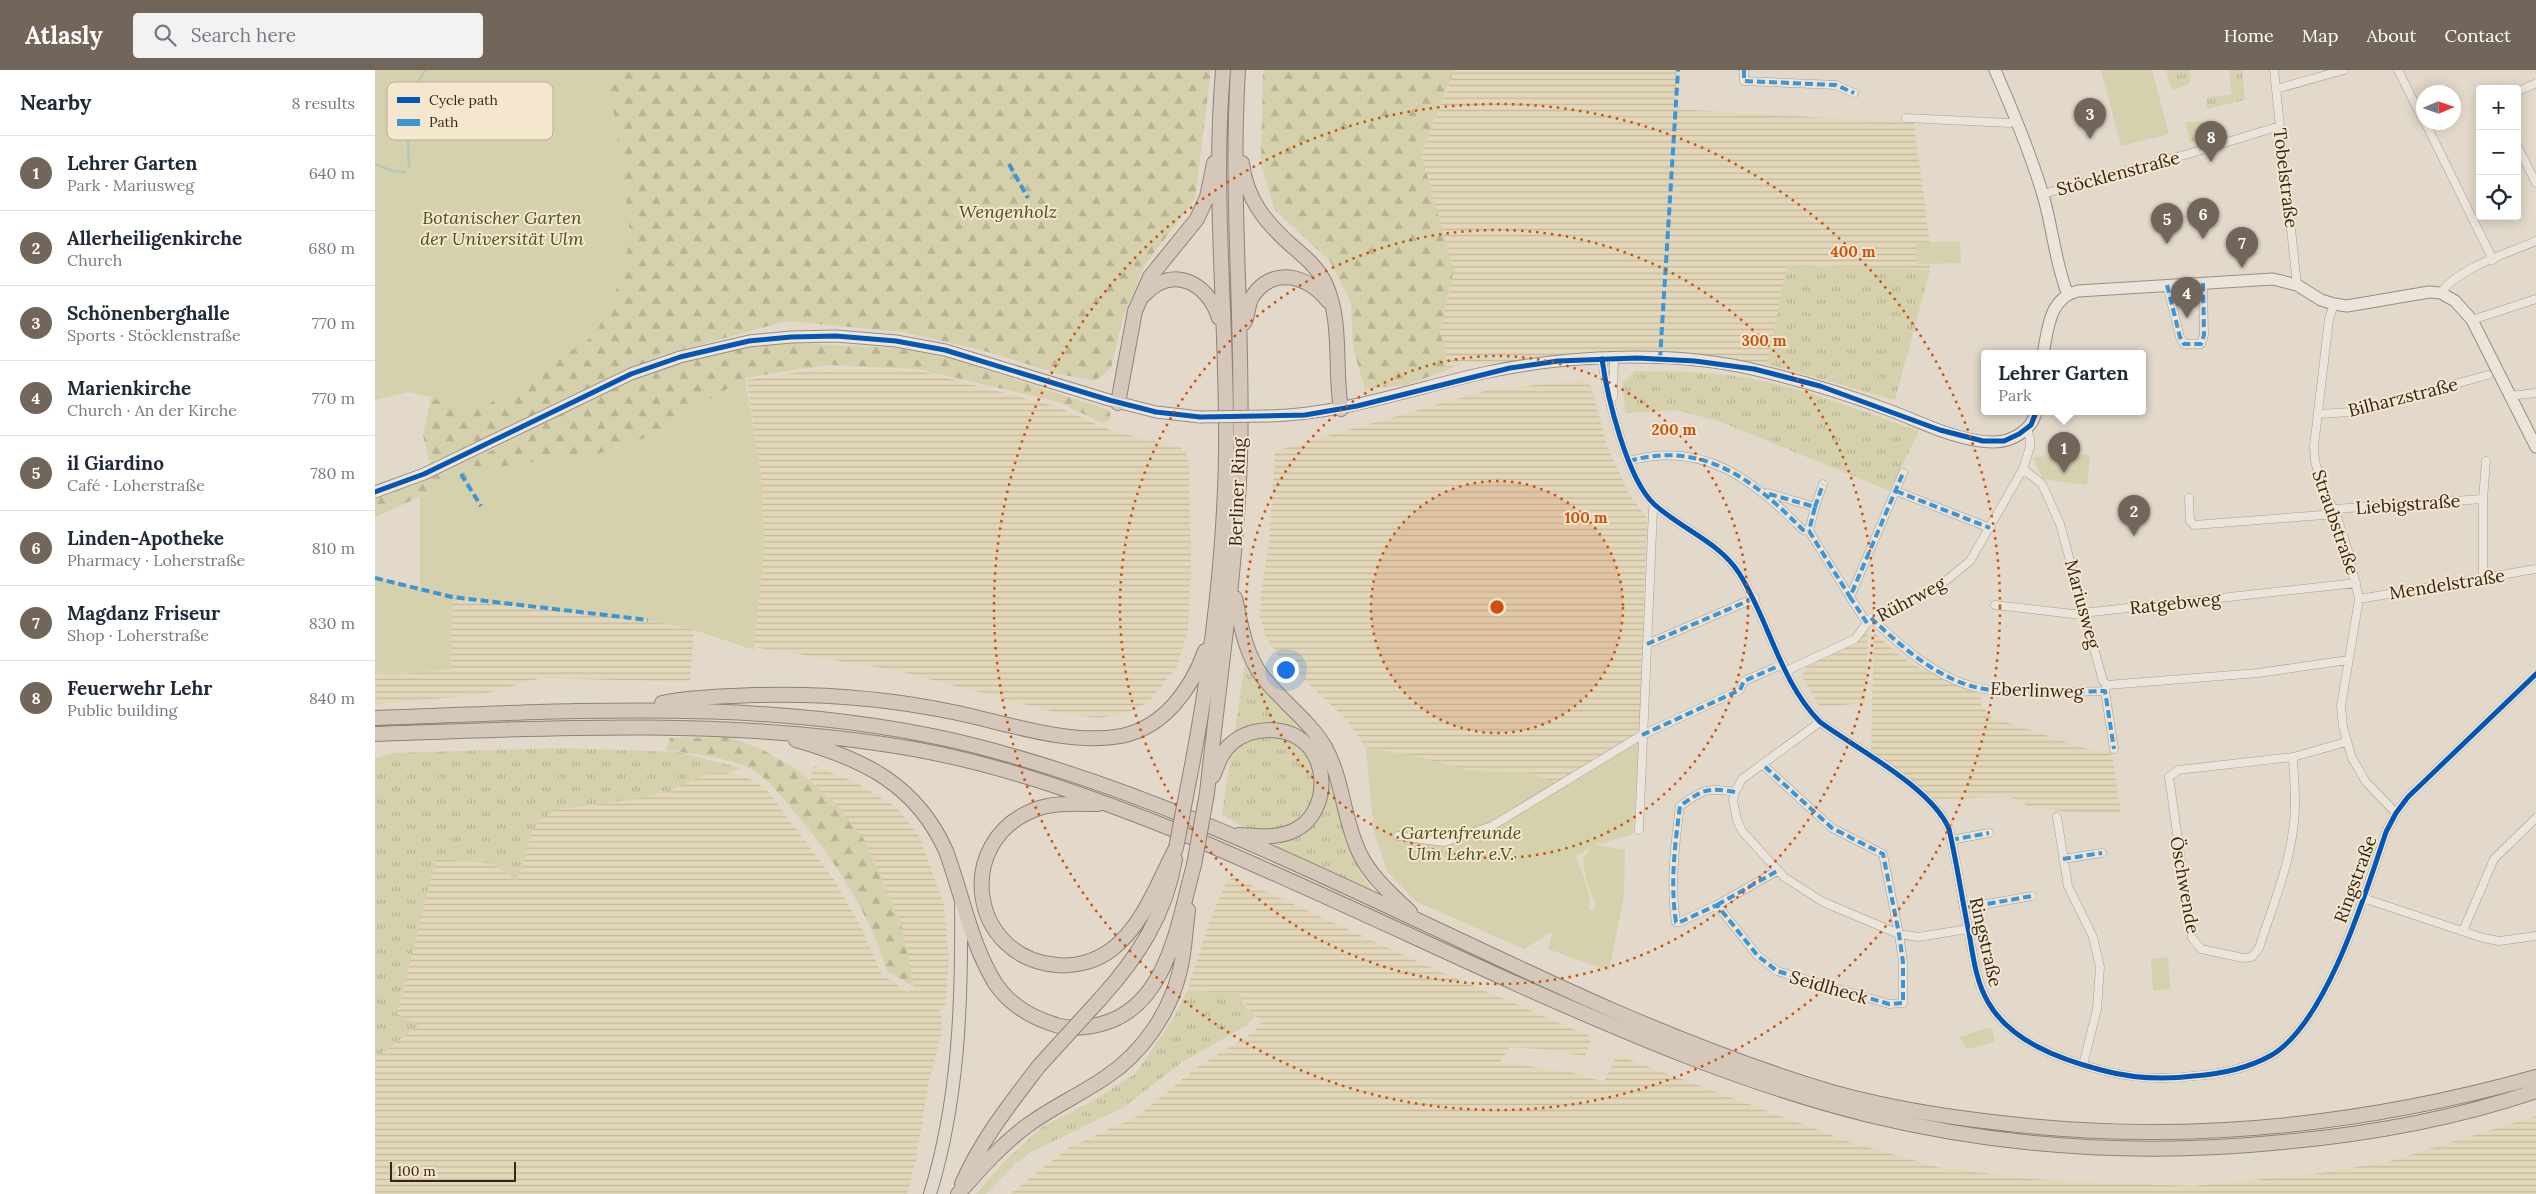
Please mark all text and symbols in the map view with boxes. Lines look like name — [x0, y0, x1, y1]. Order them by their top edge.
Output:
search box — [133, 13, 483, 58]
text: Atlasly — [25, 20, 103, 51]
icon: search — [151, 21, 179, 49]
text: Search here — [191, 23, 296, 47]
text: Home — [2224, 24, 2274, 47]
text: Map — [2302, 24, 2338, 47]
text: About — [2366, 24, 2416, 47]
text: Contact — [2444, 24, 2511, 47]
legend — [387, 82, 553, 140]
north arrow — [2416, 85, 2461, 130]
map controls — [2476, 85, 2521, 220]
button: + — [2476, 85, 2521, 130]
text: Nearby — [20, 89, 91, 116]
text: Cycle path — [429, 91, 498, 109]
text: 8 results — [291, 93, 355, 113]
pin: 3 — [2074, 98, 2106, 139]
text: Path — [429, 113, 458, 131]
pin: 8 — [2195, 121, 2227, 162]
street label: Tobelstraße — [2268, 127, 2304, 230]
button: − — [2476, 130, 2521, 175]
street label: Stöcklenstraße — [2054, 145, 2182, 201]
text: Lehrer Garten — [67, 151, 197, 175]
text: 1 — [33, 163, 39, 183]
text: 640 m — [309, 163, 355, 183]
text: Park · Mariusweg — [67, 175, 194, 195]
button: locate — [2476, 175, 2521, 220]
pin: 6 — [2187, 198, 2219, 239]
park label: Wengenholz — [959, 200, 1057, 223]
pin: 5 — [2151, 203, 2183, 244]
park label: Botanischer Garten der Universität Ulm — [420, 206, 584, 250]
text: Allerheiligenkirche — [67, 226, 242, 250]
pin: 7 — [2226, 227, 2258, 268]
text: 2 — [32, 238, 40, 258]
text: 680 m — [308, 238, 355, 258]
text: 400 m — [1830, 242, 1876, 261]
text: Church — [67, 250, 122, 270]
pin: 4 — [2171, 277, 2203, 318]
text: Schönenberghalle — [67, 301, 230, 325]
text: 3 — [32, 313, 40, 333]
text: 770 m — [312, 313, 355, 333]
text: Sports · Stöcklenstraße — [67, 325, 241, 345]
text: 300 m — [1741, 331, 1787, 350]
popup — [1981, 350, 2146, 415]
text: Lehrer Garten — [1998, 361, 2129, 385]
street label: Bilharzstraße — [2346, 372, 2461, 422]
text: Marienkirche — [67, 376, 191, 400]
text: Park — [1998, 385, 2032, 405]
text: 4 — [32, 388, 40, 408]
text: 770 m — [312, 388, 355, 408]
text: Church · An der Kirche — [67, 400, 237, 420]
text: 200 m — [1652, 420, 1697, 439]
pin: 1 — [2048, 432, 2080, 473]
street label: Berliner Ring — [1224, 436, 1250, 547]
text: il Giardino — [67, 451, 164, 475]
text: 5 — [32, 463, 40, 483]
text: 780 m — [310, 463, 355, 483]
street label: Straubstraße — [2307, 467, 2365, 578]
text: Café · Loherstraße — [67, 475, 205, 495]
street label: Liebigstraße — [2355, 489, 2461, 519]
pin: 2 — [2118, 495, 2150, 536]
text: 100 m — [1565, 508, 1608, 527]
text: Linden-Apotheke — [67, 526, 224, 550]
text: 6 — [31, 538, 41, 558]
text: 810 m — [312, 538, 355, 558]
text: Pharmacy · Loherstraße — [67, 550, 245, 570]
street label: Mariusweg — [2060, 557, 2106, 652]
street label: Mendelstraße — [2388, 563, 2507, 604]
street label: Rührweg — [1873, 571, 1950, 627]
street label: Ratgebweg — [2128, 587, 2223, 619]
centre of rings — [1488, 598, 1506, 616]
text: Magdanz Friseur — [67, 601, 220, 625]
text: 7 — [32, 613, 40, 633]
text: 830 m — [309, 613, 355, 633]
text: Shop · Loherstraße — [67, 625, 209, 645]
your location — [1273, 657, 1299, 683]
text: Feuerwehr Lehr — [67, 676, 212, 700]
street label: Eberlinweg — [1990, 677, 2085, 703]
text: 8 — [31, 688, 41, 708]
text: 840 m — [309, 688, 355, 708]
text: Public building — [67, 700, 177, 720]
park label: Gartenfreunde Ulm Lehr e.V. — [1401, 821, 1521, 865]
street label: Ringstraße — [2329, 832, 2382, 926]
street label: Öschwende — [2165, 835, 2205, 936]
street label: Ringstraße — [1965, 895, 2008, 989]
street label: Seidlheck — [1787, 965, 1871, 1009]
scale bar — [390, 1159, 516, 1182]
text: 100 m — [397, 1162, 436, 1180]

